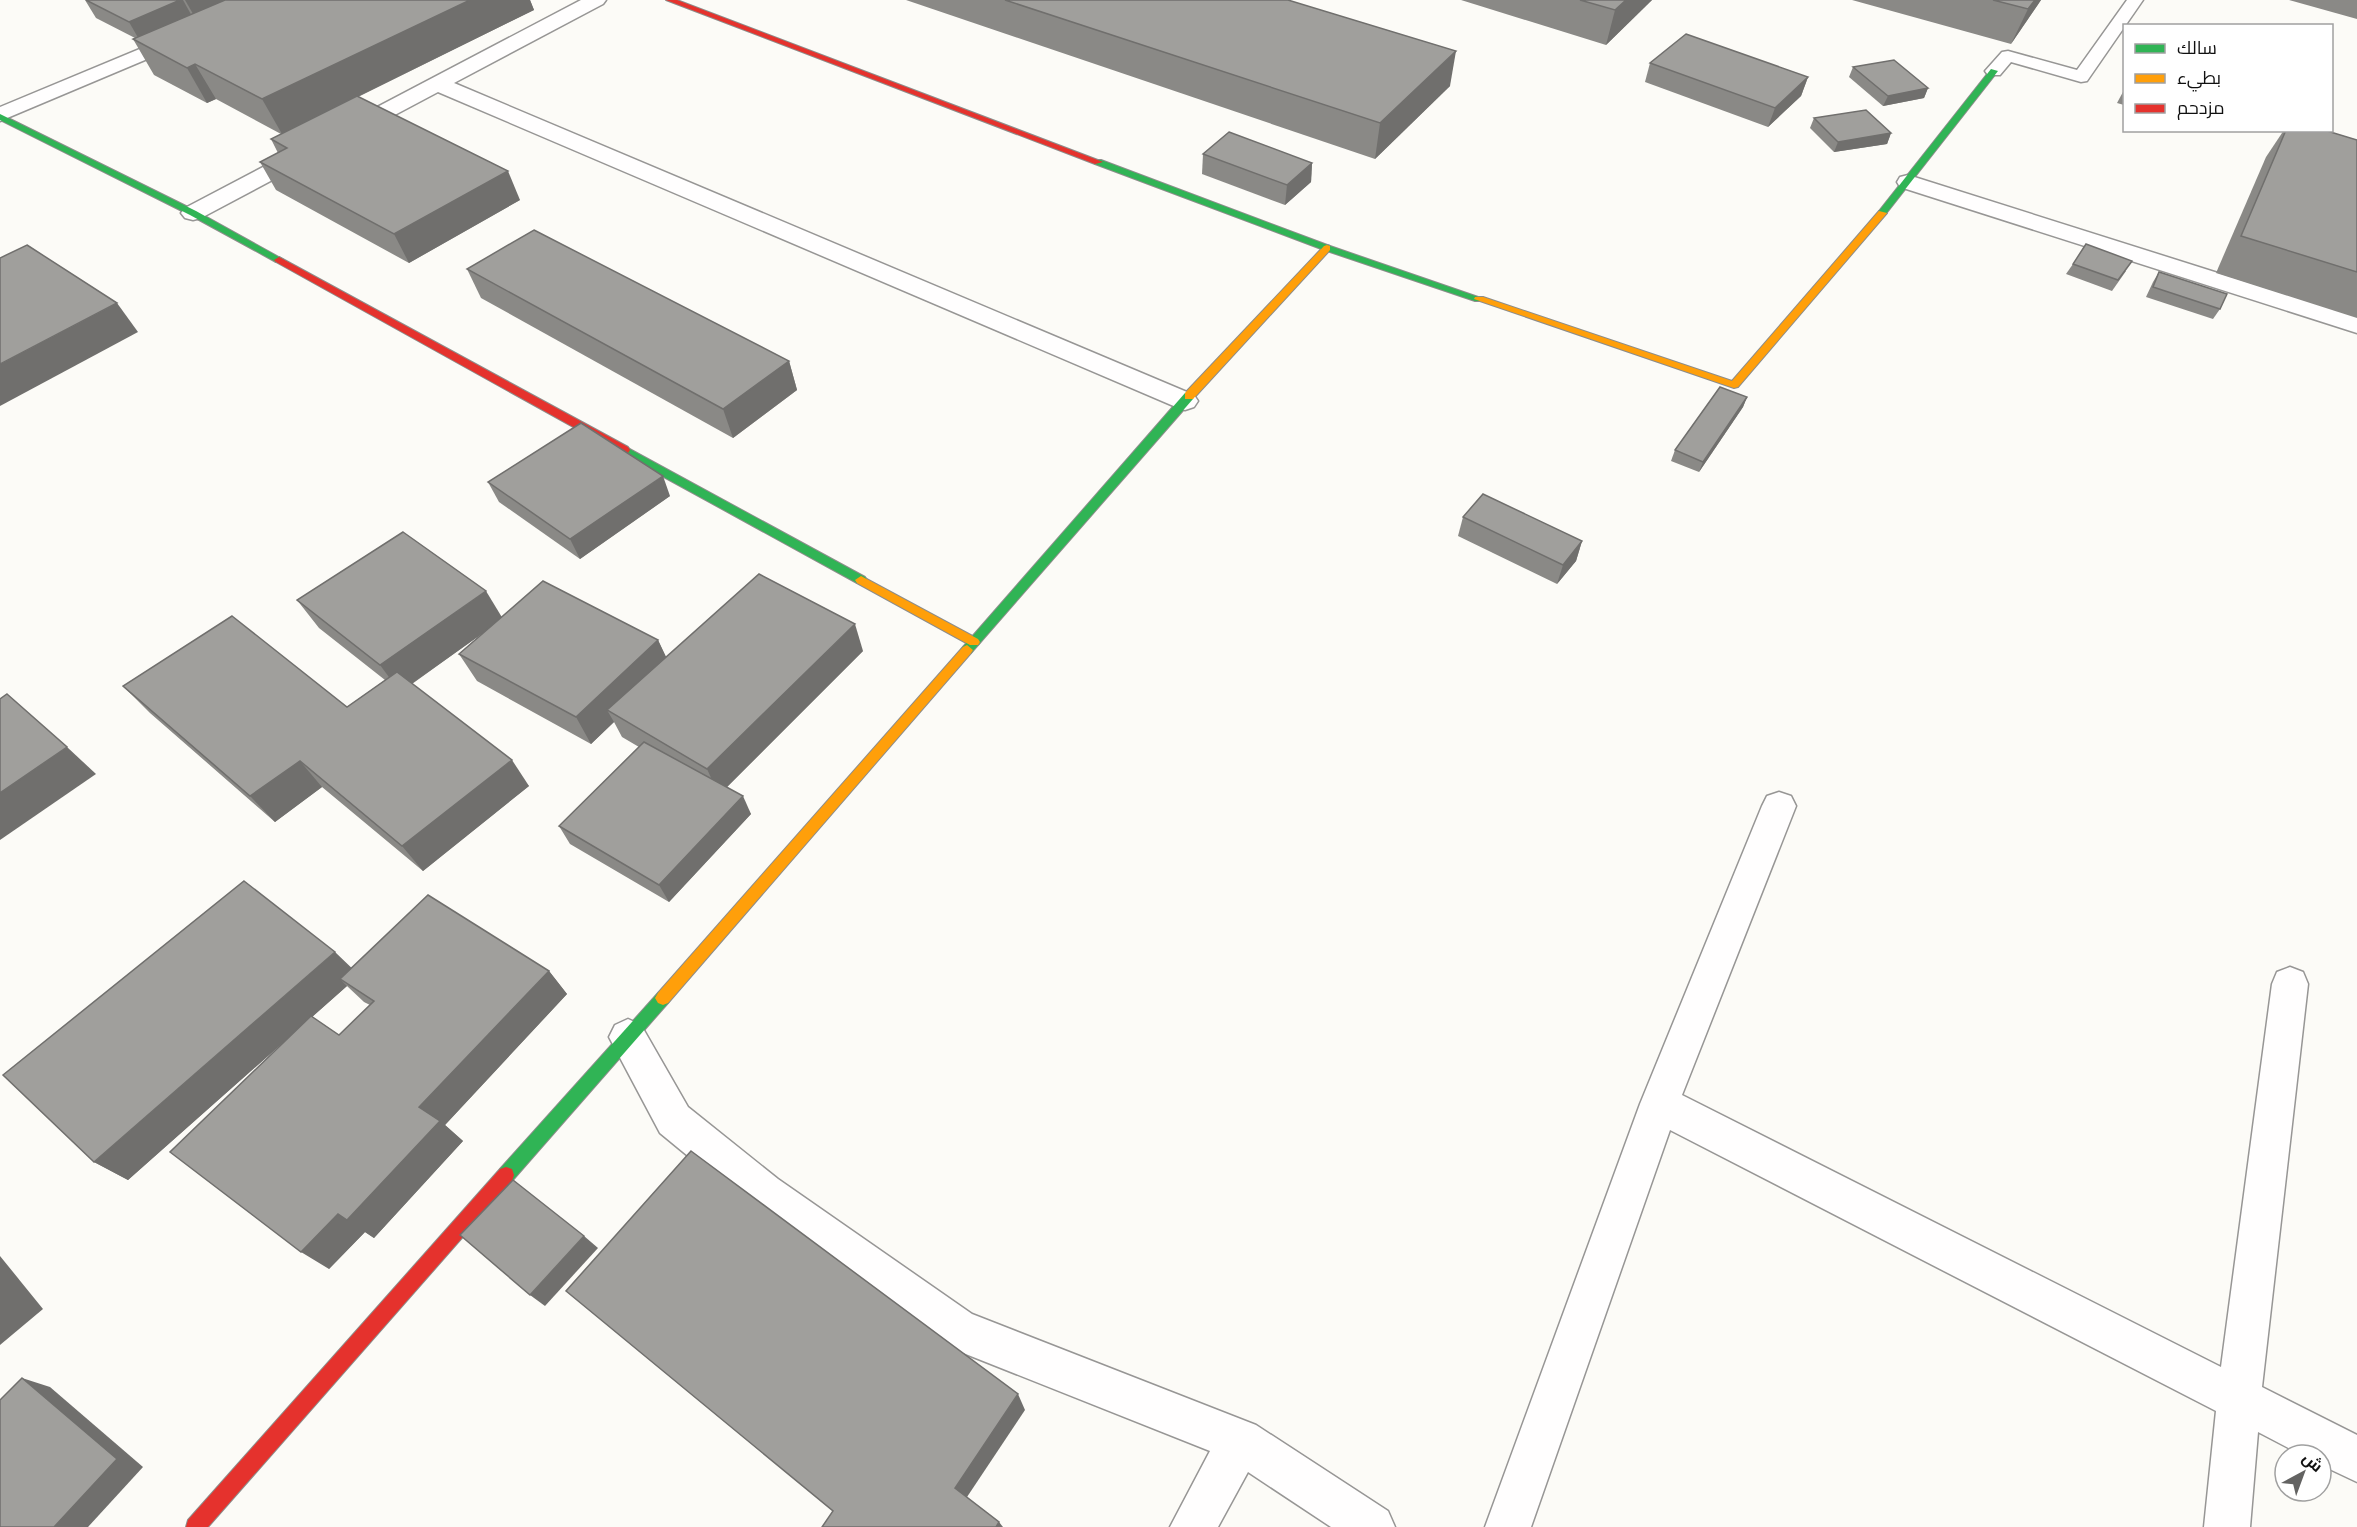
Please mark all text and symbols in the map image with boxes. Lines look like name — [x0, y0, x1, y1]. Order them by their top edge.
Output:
legend — [2123, 24, 2333, 132]
text: سالك — [2177, 36, 2217, 59]
text: بطيء — [2177, 66, 2221, 92]
text: مزدحم — [2177, 96, 2225, 120]
north arrow — [2273, 1443, 2333, 1503]
text: ش — [2299, 1447, 2327, 1476]

